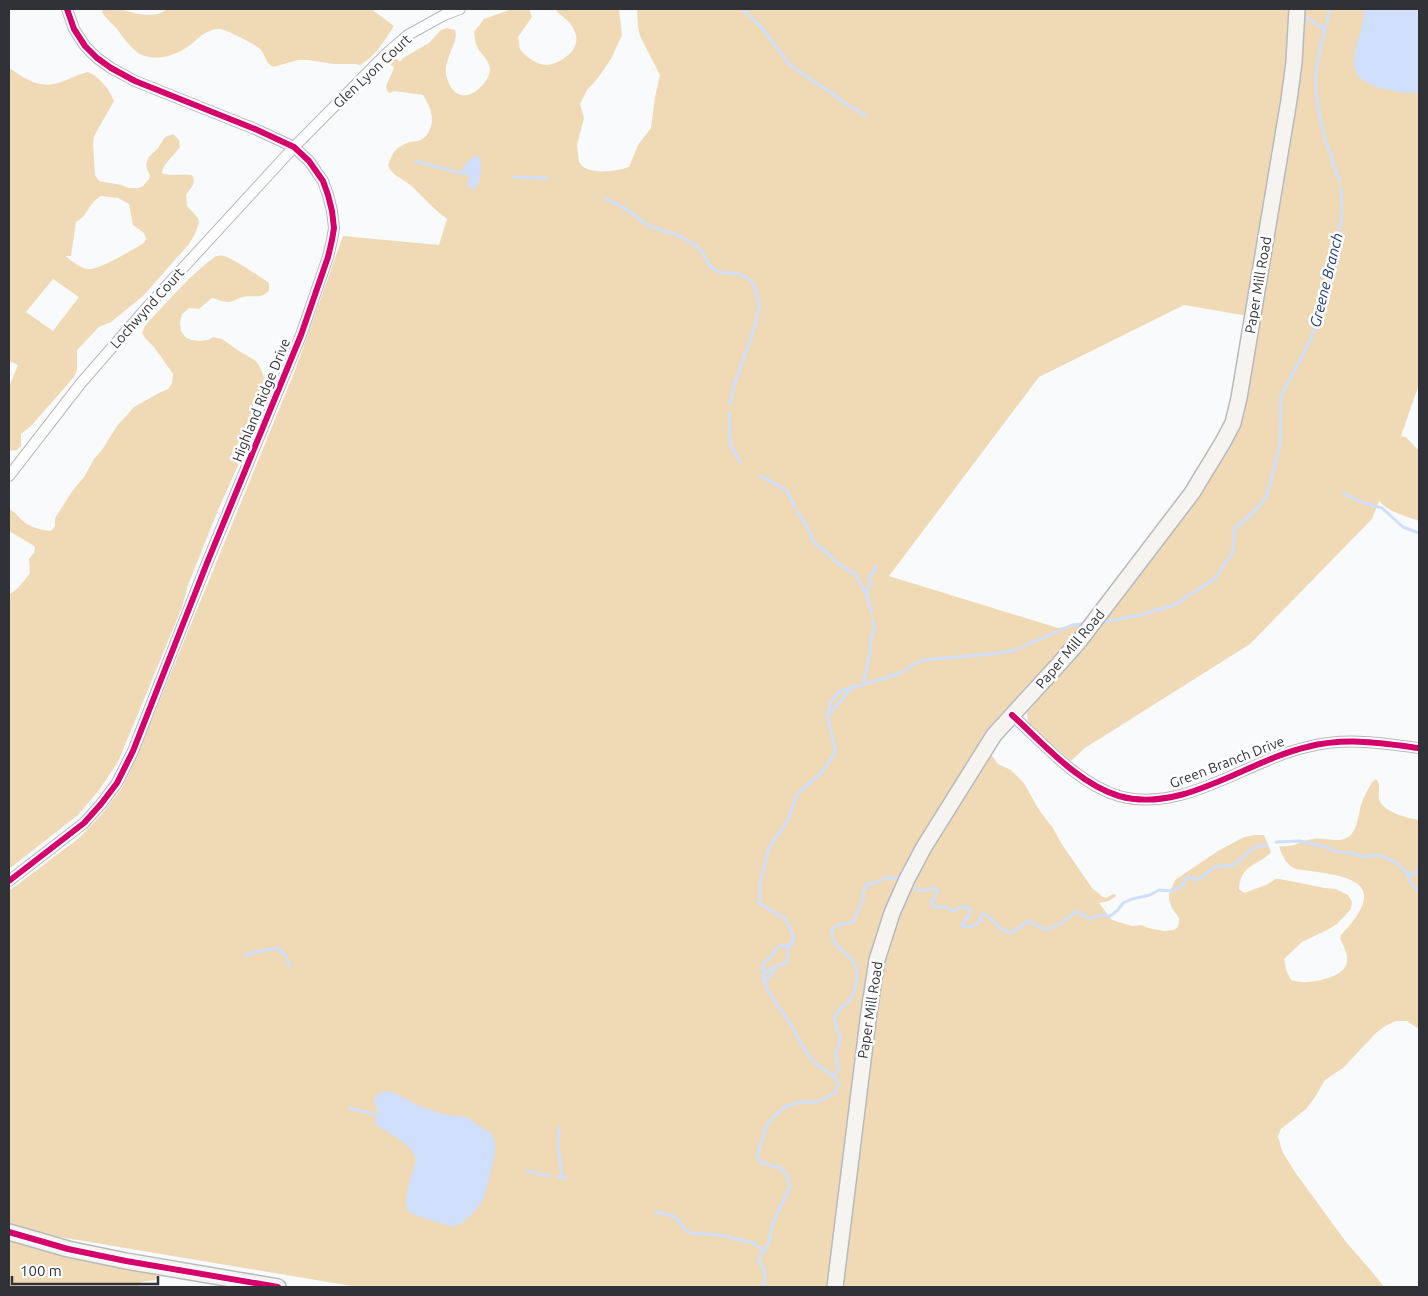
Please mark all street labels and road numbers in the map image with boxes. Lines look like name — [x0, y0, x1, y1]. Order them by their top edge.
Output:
street label: Glen Lyon Court — [330, 31, 415, 111]
street label: Paper Mill Road — [1242, 235, 1274, 335]
street label: Lochwynd Court — [107, 264, 188, 351]
street label: Highland Ridge Drive — [229, 336, 293, 464]
street label: Paper Mill Road — [1032, 606, 1108, 692]
street label: Green Branch Drive — [1167, 733, 1287, 791]
street label: Paper Mill Road — [854, 960, 886, 1060]

